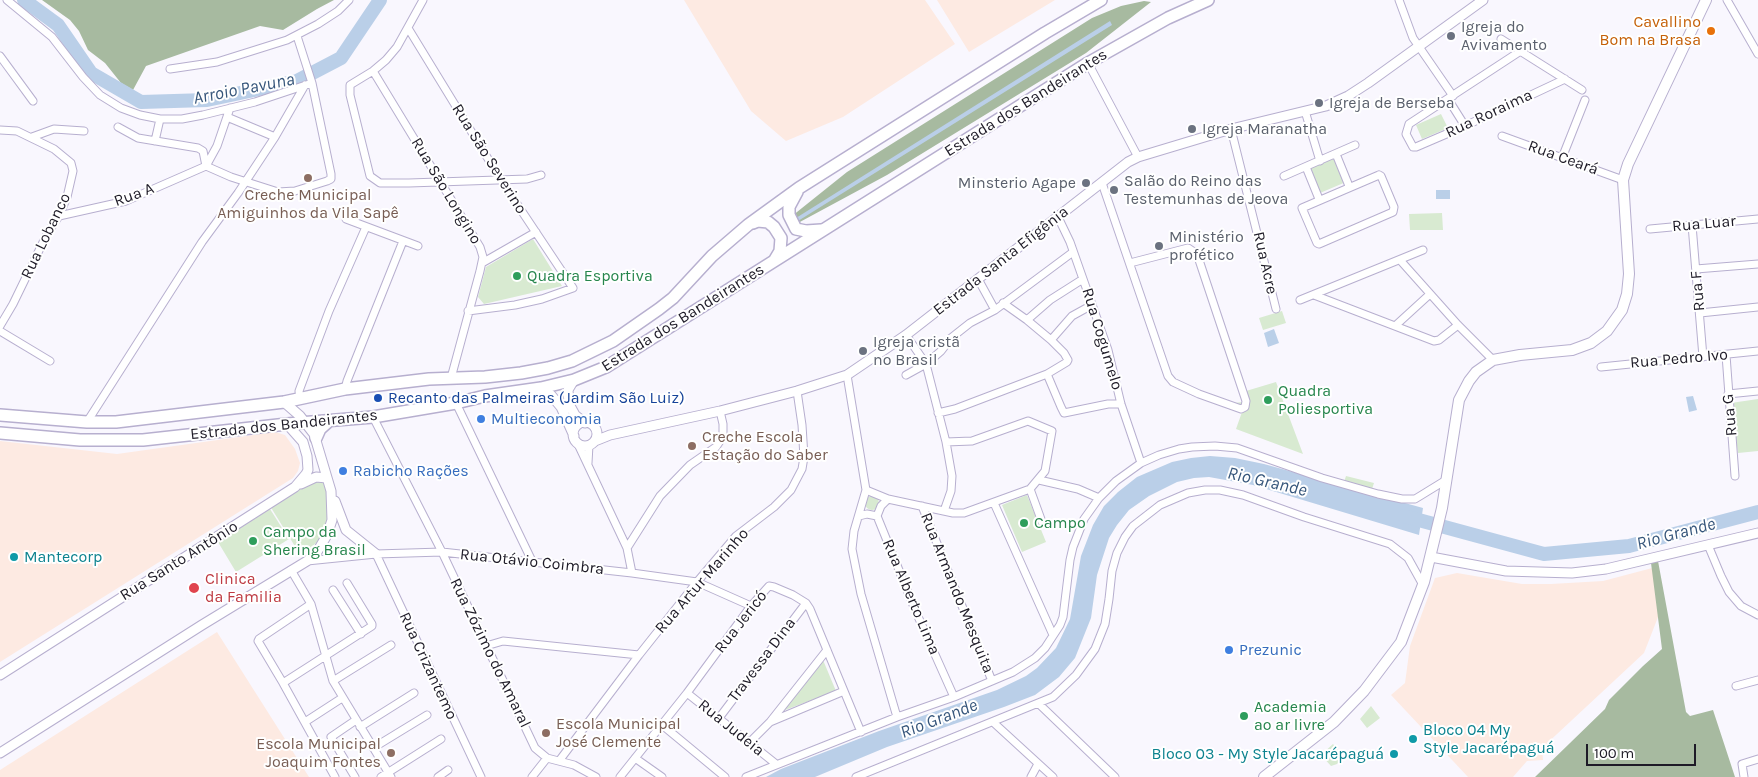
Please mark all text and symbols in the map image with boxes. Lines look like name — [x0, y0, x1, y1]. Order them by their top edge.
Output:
place label: Cavallino Bom na Brasa — [1600, 12, 1701, 50]
place label: Igreja do Avivamento — [1461, 17, 1547, 55]
marker: Cavallino Bom na Brasa — [1705, 25, 1717, 37]
marker: Igreja do Avivamento — [1445, 30, 1457, 42]
street label: Estrada dos Bandeirantes — [941, 45, 1111, 161]
water label: Arroio Pavuna — [191, 69, 297, 109]
street label: Rua Roraima — [1442, 85, 1536, 143]
place label: Igreja de Berseba — [1329, 93, 1454, 113]
marker: Igreja de Berseba — [1313, 97, 1325, 109]
street label: Rua São Severino — [447, 100, 531, 218]
place label: Igreja Maranatha — [1202, 119, 1327, 139]
marker: Igreja Maranatha — [1186, 123, 1198, 135]
street label: Rua São Longino — [407, 134, 485, 248]
street label: Rua Ceará — [1525, 136, 1601, 180]
place label: Salão do Reino das Testemunhas de Jeova — [1124, 171, 1288, 209]
marker: Creche Municipal Amiguinhos da Vila Sapê — [302, 172, 314, 184]
place label: Minsterio Agape — [958, 173, 1076, 193]
marker: Minsterio Agape — [1080, 177, 1092, 189]
street label: Rua A — [111, 179, 157, 211]
marker: Salão do Reino das Testemunhas de Jeova — [1108, 184, 1120, 196]
place label: Creche Municipal Amiguinhos da Vila Sapê — [217, 185, 399, 223]
street label: Rua Lobanco — [17, 190, 75, 282]
street label: Estrada Santa Efigênia — [929, 202, 1073, 320]
street label: Rua Luar — [1671, 212, 1737, 236]
place label: Ministério profético — [1169, 227, 1244, 265]
street label: Rua Acre — [1248, 230, 1282, 296]
marker: Ministério profético — [1153, 240, 1165, 252]
street label: Estrada dos Bandeirantes — [598, 260, 768, 376]
place label: Quadra Esportiva — [527, 266, 653, 286]
marker: Quadra Esportiva — [511, 270, 523, 282]
street label: Rua F — [1687, 270, 1709, 312]
street label: Rua Cogumelo — [1077, 286, 1127, 392]
place label: Igreja cristã no Brasil — [873, 332, 960, 370]
marker: Igreja cristã no Brasil — [857, 345, 869, 357]
street label: Rua Pedro Ivo — [1629, 345, 1729, 373]
place label: Quadra Poliesportiva — [1278, 381, 1373, 419]
place label: Recanto das Palmeiras (Jardim São Luiz) — [388, 388, 685, 408]
marker: Recanto das Palmeiras (Jardim São Luiz) — [372, 392, 384, 404]
street label: Rua G — [1719, 393, 1741, 437]
marker: Quadra Poliesportiva — [1262, 394, 1274, 406]
street label: Estrada dos Bandeirantes — [189, 406, 379, 444]
place label: Multieconomia — [491, 409, 602, 429]
marker: Multieconomia — [475, 413, 487, 425]
place label: Creche Escola Estação do Saber — [702, 427, 828, 465]
marker: Creche Escola Estação do Saber — [686, 440, 698, 452]
place label: Rabicho Rações — [353, 461, 469, 481]
water label: Rio Grande — [1225, 462, 1309, 502]
marker: Rabicho Rações — [337, 465, 349, 477]
street label: Rua Armando Mesquita — [916, 510, 998, 676]
place label: Campo — [1034, 513, 1086, 533]
water label: Rio Grande — [1634, 513, 1718, 555]
street label: Rua Santo Antônio — [116, 517, 242, 605]
marker: Campo — [1018, 517, 1030, 529]
place label: Campo da Shering Brasil — [263, 522, 366, 560]
street label: Rua Artur Marinho — [651, 524, 753, 638]
marker: Campo da Shering Brasil — [247, 535, 259, 547]
street label: Rua Alberto Lima — [878, 536, 944, 658]
street label: Rua Otávio Coimbra — [459, 545, 605, 579]
place label: Mantecorp — [24, 547, 102, 567]
marker: Mantecorp — [8, 551, 20, 563]
place label: Clinica da Familia — [205, 569, 282, 607]
street label: Rua Zózimo do Amaral — [445, 575, 535, 731]
marker: Clinica da Familia — [187, 581, 201, 595]
street label: Rua Jericó — [711, 587, 771, 657]
street label: Rua Crizantemo — [395, 609, 461, 723]
street label: Travessa Dina — [724, 614, 800, 706]
place label: Prezunic — [1239, 640, 1302, 660]
marker: Prezunic — [1223, 644, 1235, 656]
water label: Rio Grande — [897, 694, 981, 744]
street label: Rua Judeia — [694, 696, 768, 760]
place label: Academia ao ar livre — [1254, 697, 1326, 735]
marker: Academia ao ar livre — [1238, 710, 1250, 722]
place label: Escola Municipal José Clemente — [556, 714, 681, 752]
place label: Bloco 04 My Style Jacarépaguá — [1423, 720, 1555, 758]
marker: Escola Municipal José Clemente — [540, 727, 552, 739]
marker: Bloco 04 My Style Jacarépaguá — [1407, 733, 1419, 745]
place label: Escola Municipal Joaquim Fontes — [256, 734, 381, 772]
scale bar — [1588, 734, 1698, 766]
place label: Bloco 03 - My Style Jacarépaguá — [1151, 744, 1384, 764]
text: 100 m — [1594, 744, 1634, 762]
marker: Escola Municipal Joaquim Fontes — [385, 747, 397, 759]
marker: Bloco 03 - My Style Jacarépaguá — [1388, 748, 1400, 760]

